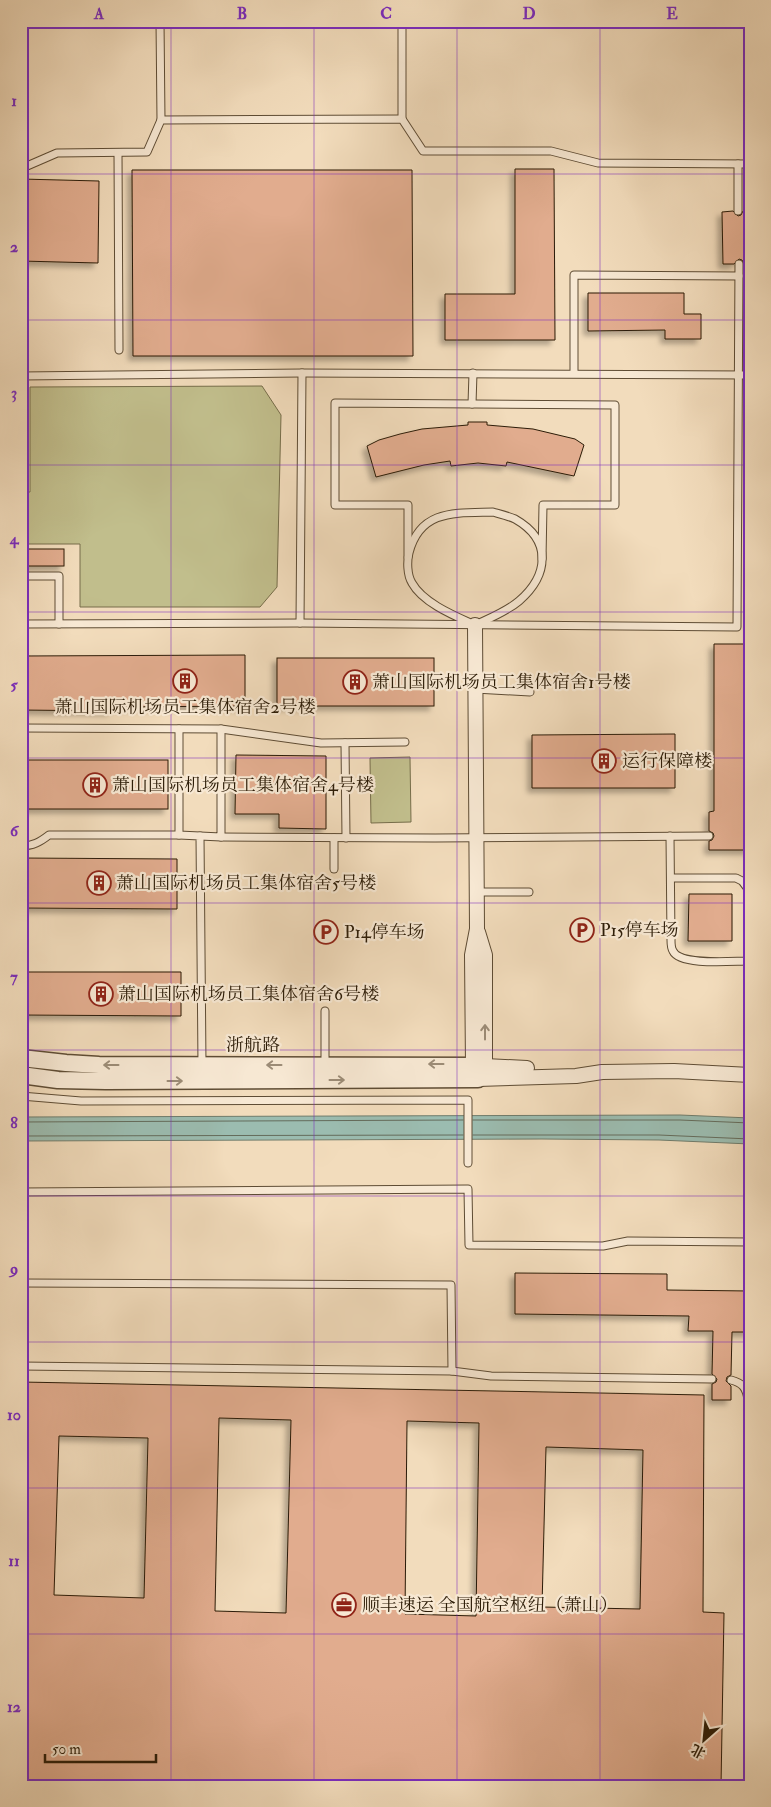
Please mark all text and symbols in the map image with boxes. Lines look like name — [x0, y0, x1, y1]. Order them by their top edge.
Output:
text: A — [93, 4, 105, 24]
text: B — [237, 4, 247, 24]
text: C — [380, 4, 392, 24]
text: D — [522, 4, 536, 24]
text: E — [666, 4, 678, 24]
text: 1 — [11, 91, 17, 111]
text: 2 — [10, 237, 18, 257]
text: 3 — [11, 383, 17, 403]
text: 4 — [9, 529, 20, 549]
building icon: 萧山国际机场员工集体宿舍2号楼 — [172, 668, 198, 694]
building icon: 萧山国际机场员工集体宿舍1号楼 — [342, 669, 368, 695]
place label: 萧山国际机场员工集体宿舍1号楼 — [372, 671, 630, 694]
text: 5 — [10, 675, 18, 695]
place label: 萧山国际机场员工集体宿舍2号楼 — [54, 696, 316, 719]
building icon: 运行保障楼 — [591, 748, 617, 774]
place label: 运行保障楼 — [622, 750, 712, 773]
building icon: 萧山国际机场员工集体宿舍4号楼 — [82, 772, 108, 798]
place label: 萧山国际机场员工集体宿舍4号楼 — [112, 774, 374, 797]
text: 6 — [10, 821, 20, 841]
building icon: 萧山国际机场员工集体宿舍5号楼 — [86, 870, 112, 896]
place label: 萧山国际机场员工集体宿舍5号楼 — [116, 872, 376, 895]
parking icon: P15停车场 — [569, 917, 595, 943]
parking icon: P14停车场 — [313, 919, 339, 945]
place label: P15停车场 — [600, 919, 679, 942]
place label: P14停车场 — [344, 921, 425, 944]
text: 7 — [10, 967, 18, 987]
building icon: 萧山国际机场员工集体宿舍6号楼 — [88, 981, 114, 1007]
place label: 萧山国际机场员工集体宿舍6号楼 — [118, 983, 379, 1006]
one-way arrow — [480, 1024, 490, 1040]
street label: 浙航路 — [226, 1034, 280, 1057]
one-way arrow — [104, 1060, 120, 1070]
one-way arrow — [266, 1060, 282, 1070]
one-way arrow — [429, 1060, 445, 1069]
one-way arrow — [328, 1075, 345, 1085]
one-way arrow — [166, 1076, 182, 1086]
text: 8 — [10, 1113, 18, 1133]
text: 9 — [8, 1259, 18, 1279]
text: 10 — [7, 1405, 21, 1425]
text: 11 — [8, 1551, 20, 1571]
office icon: 顺丰速运 全国航空枢纽（萧山） — [331, 1592, 357, 1618]
place label: 顺丰速运 全国航空枢纽（萧山） — [362, 1594, 618, 1617]
text: 12 — [7, 1697, 21, 1717]
north arrow — [678, 1714, 728, 1764]
scale bar — [45, 1732, 156, 1764]
text: 50 m — [52, 1740, 81, 1759]
text: 北 — [688, 1740, 708, 1762]

